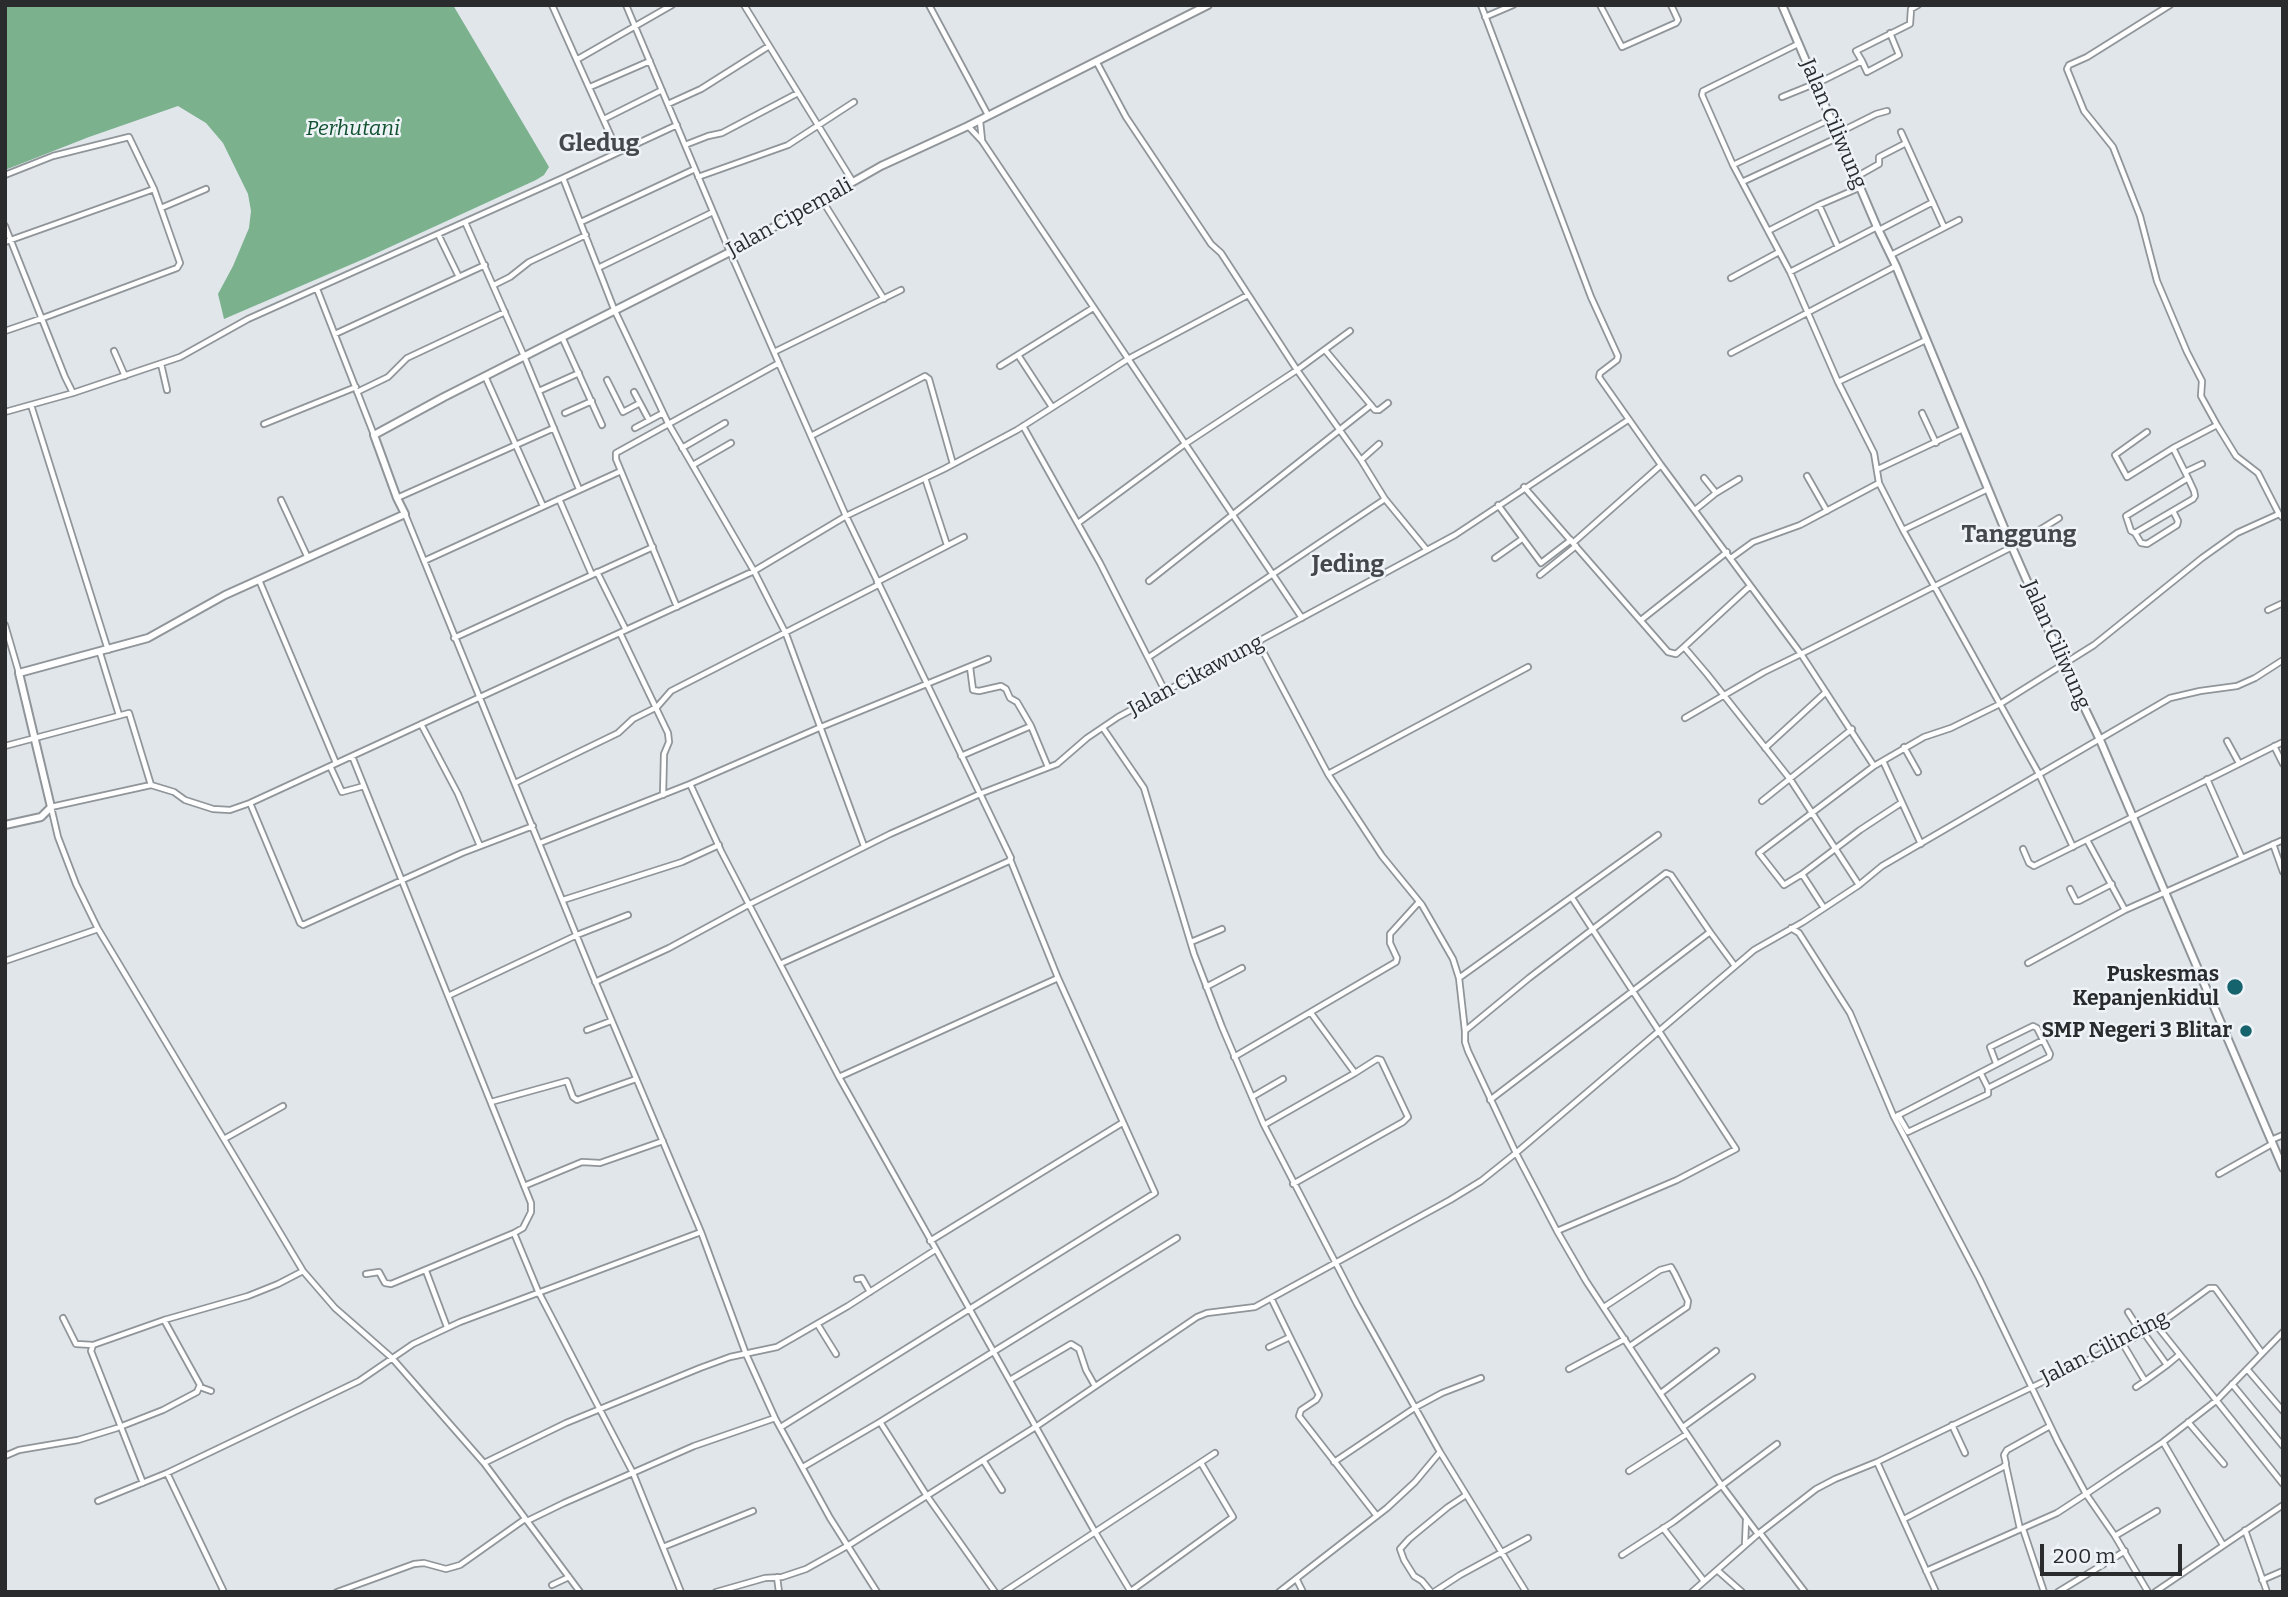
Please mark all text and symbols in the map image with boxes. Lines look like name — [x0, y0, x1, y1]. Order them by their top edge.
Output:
street label: Jalan Ciliwung — [1794, 55, 1872, 193]
park label: Perhutani — [306, 116, 400, 142]
district label: Gledug — [558, 130, 640, 158]
street label: Jalan Cipemali — [723, 173, 857, 263]
district label: Tanggung — [1962, 521, 2076, 549]
district label: Jeding — [1312, 551, 1384, 579]
street label: Jalan Ciliwung — [2016, 576, 2096, 714]
street label: Jalan Cikawung — [1124, 630, 1268, 722]
place label: Puskesmas Kepanjenkidul — [2072, 962, 2219, 1012]
marker: Puskesmas Kepanjenkidul — [2225, 977, 2245, 997]
place label: SMP Negeri 3 Blitar — [2041, 1018, 2232, 1044]
marker: SMP Negeri 3 Blitar — [2238, 1023, 2254, 1039]
street label: Jalan Cilincing — [2037, 1305, 2173, 1391]
scale bar — [2043, 1530, 2185, 1574]
text: 200 m — [2053, 1543, 2116, 1569]

